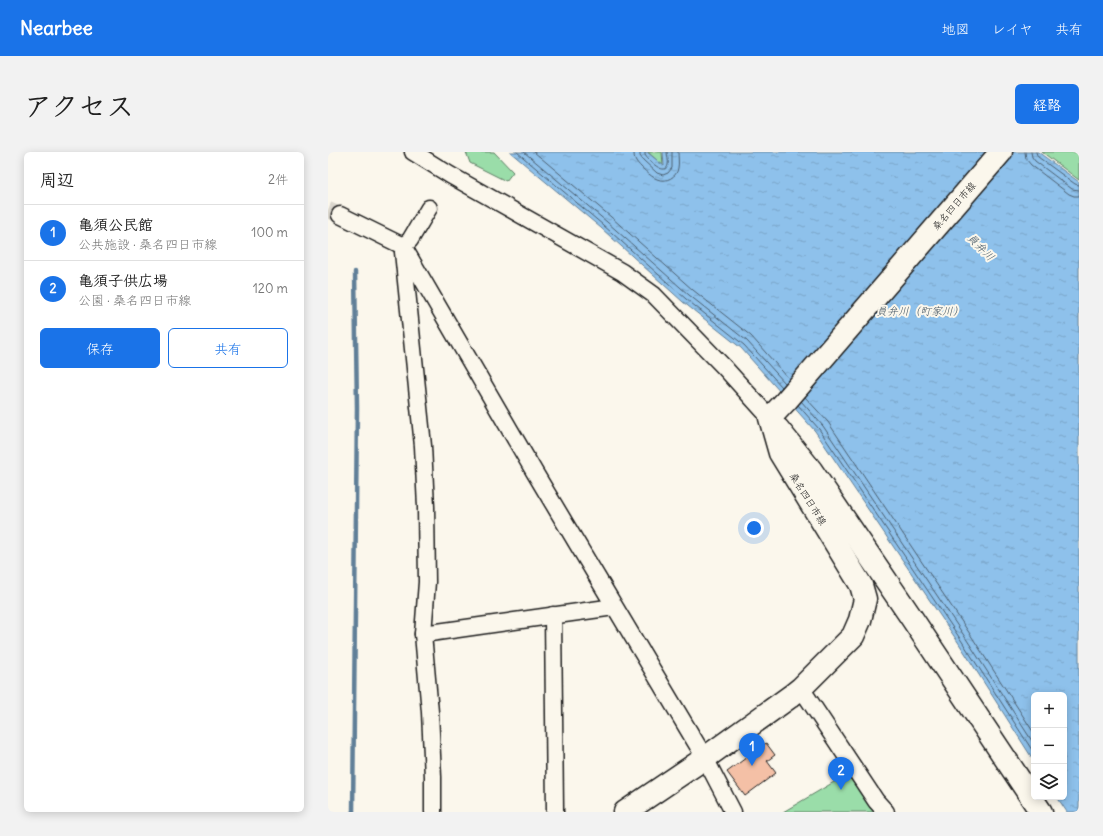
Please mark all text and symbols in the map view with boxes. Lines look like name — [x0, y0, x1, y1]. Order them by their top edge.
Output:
text: Nearbee — [20, 16, 93, 40]
text: 地図 — [942, 20, 970, 38]
text: レイヤ — [992, 20, 1033, 38]
text: 共有 — [1055, 20, 1083, 38]
button: 経路 — [1015, 84, 1079, 124]
text: アクセス — [24, 88, 134, 124]
text: 周辺 — [40, 169, 74, 191]
text: 2件 — [268, 171, 288, 188]
street label: 桑名四日市線 — [929, 179, 979, 233]
text: 亀須公民館 — [78, 215, 153, 234]
text: 1 — [50, 224, 56, 241]
text: 100 m — [251, 224, 288, 241]
water label: 員弁川 — [964, 230, 998, 264]
text: 公共施設 · 桑名四日市線 — [78, 236, 217, 253]
text: 亀須子供広場 — [78, 271, 168, 290]
text: 2 — [49, 280, 57, 297]
text: 120 m — [253, 280, 288, 297]
text: 公園 · 桑名四日市線 — [78, 292, 191, 309]
water label: 員弁川（町家川） — [876, 304, 964, 318]
button: 保存 — [40, 328, 160, 368]
button: 共有 — [168, 328, 288, 368]
street label: 桑名四日市線 — [787, 470, 829, 528]
your location — [744, 518, 764, 538]
map controls — [1031, 692, 1067, 800]
button: + — [1031, 692, 1067, 728]
button: − — [1031, 728, 1067, 764]
pin: 1 — [739, 733, 765, 766]
pin: 2 — [828, 757, 854, 790]
button: layers — [1031, 764, 1067, 800]

